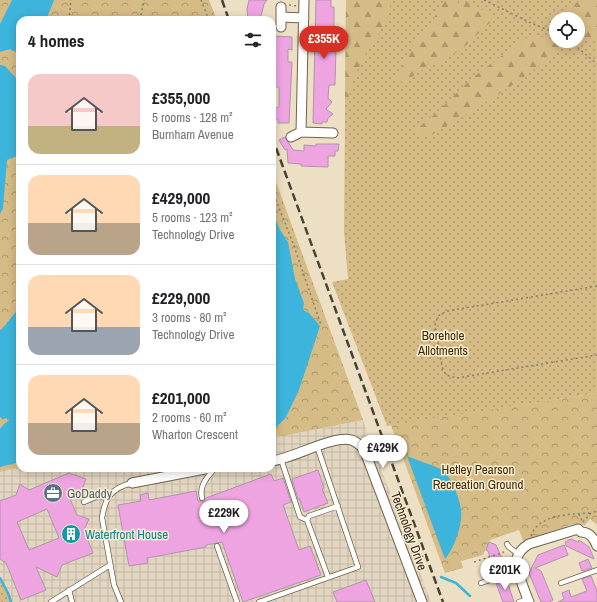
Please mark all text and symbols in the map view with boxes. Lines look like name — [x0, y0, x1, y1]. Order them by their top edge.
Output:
map controls — [549, 12, 585, 48]
button: locate — [549, 12, 585, 48]
pin: £355K — [296, 26, 352, 60]
text: 4 homes — [28, 29, 85, 52]
icon: filters — [242, 29, 264, 51]
text: £355K — [308, 30, 340, 47]
text: £355,000 — [152, 86, 210, 109]
icon: home — [60, 90, 108, 138]
text: 5 rooms · 128 m² — [152, 109, 233, 126]
text: Burnham Avenue — [152, 126, 234, 143]
text: £429,000 — [152, 186, 210, 209]
icon: home — [60, 191, 108, 239]
text: 5 rooms · 123 m² — [152, 209, 233, 226]
text: Technology Drive — [152, 226, 234, 243]
text: £229,000 — [152, 286, 210, 309]
icon: home — [60, 291, 108, 339]
text: 3 rooms · 80 m² — [152, 309, 227, 326]
text: Technology Drive — [152, 326, 234, 343]
park label: Borehole Allotments — [417, 327, 468, 359]
text: £201,000 — [152, 386, 210, 409]
icon: home — [60, 391, 108, 439]
text: 2 rooms · 60 m² — [152, 409, 227, 426]
text: Wharton Crescent — [152, 426, 238, 443]
pin: £429K — [355, 435, 411, 469]
text: £429K — [367, 439, 399, 456]
park label: Hetley Pearson Recreation Ground — [433, 461, 523, 493]
office icon: GoDaddy — [42, 482, 64, 504]
place label: GoDaddy — [67, 485, 113, 502]
street label: Technology Drive — [387, 489, 431, 573]
pin: £229K — [196, 500, 252, 534]
text: £229K — [208, 504, 240, 521]
building icon: Waterfront House — [60, 523, 82, 545]
place label: Waterfront House — [85, 526, 168, 543]
pin: £201K — [477, 557, 533, 591]
text: £201K — [489, 561, 521, 578]

